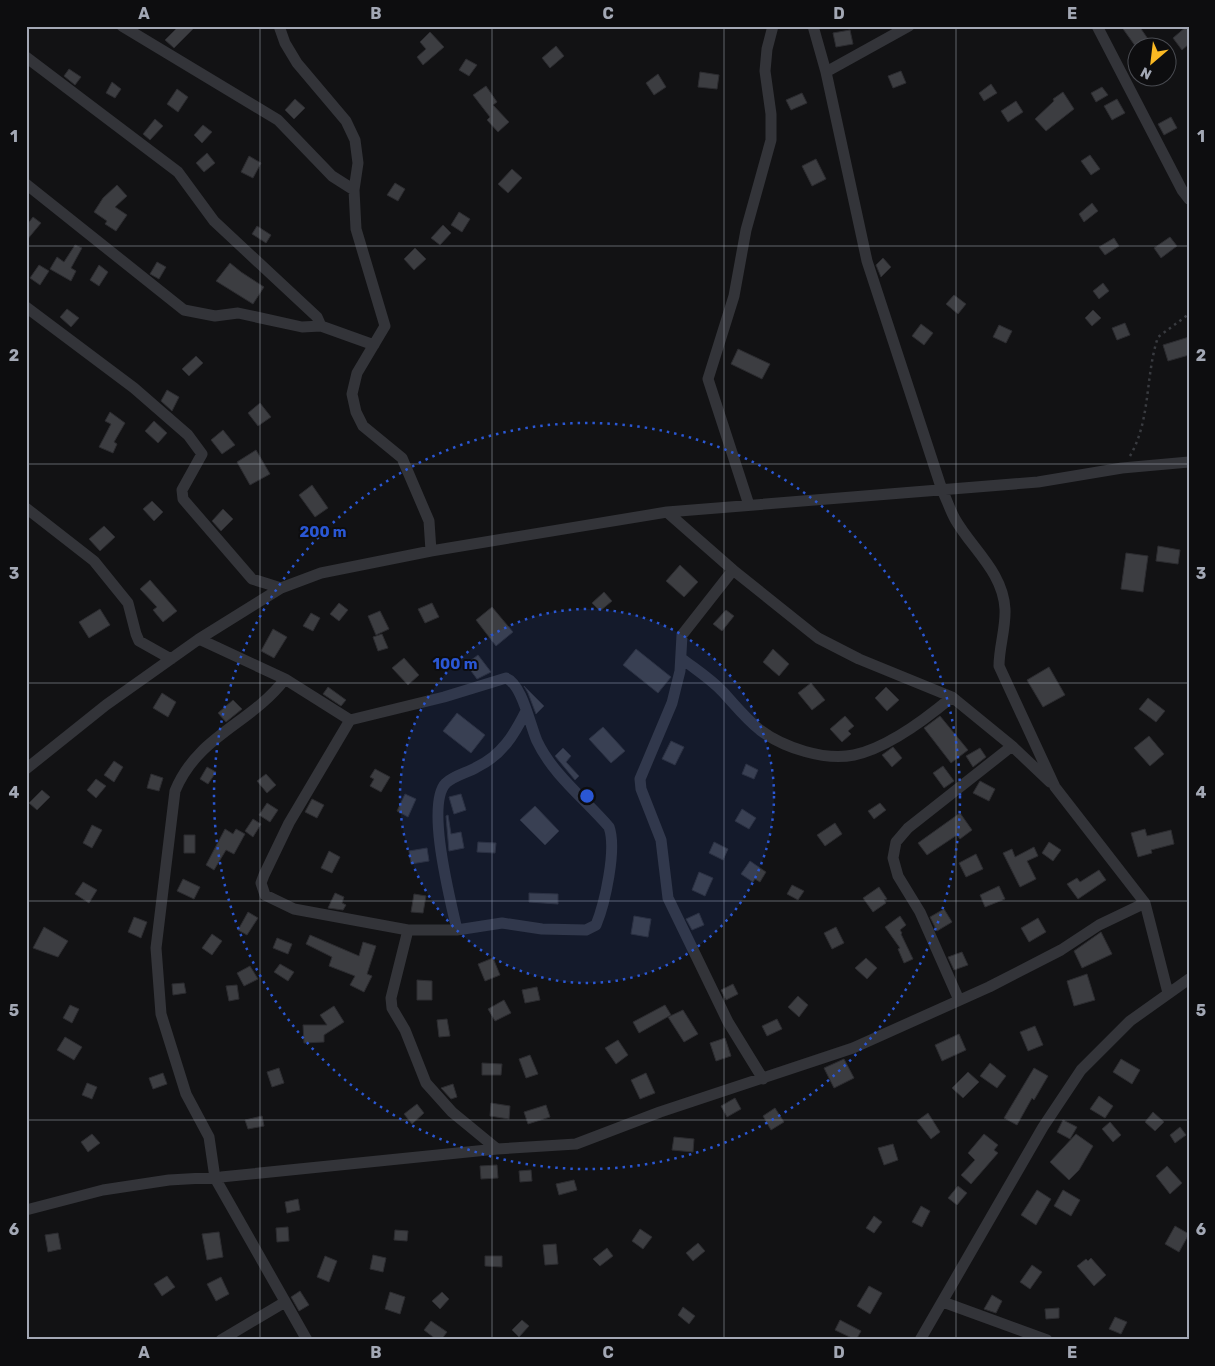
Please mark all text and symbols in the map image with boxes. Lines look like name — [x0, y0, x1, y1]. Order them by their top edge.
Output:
text: A — [138, 4, 150, 23]
text: B — [370, 4, 382, 23]
text: C — [602, 4, 614, 23]
text: D — [833, 4, 845, 23]
text: E — [1067, 4, 1077, 23]
north arrow — [1128, 38, 1178, 88]
text: N — [1138, 63, 1155, 83]
text: 1 — [10, 127, 18, 146]
text: 1 — [1197, 127, 1205, 146]
text: 2 — [9, 346, 19, 365]
text: 2 — [1196, 346, 1206, 365]
text: 200 m — [299, 523, 347, 541]
text: 3 — [9, 564, 19, 583]
text: 3 — [1196, 564, 1206, 583]
text: 100 m — [433, 655, 477, 673]
text: 4 — [9, 783, 20, 802]
text: 4 — [1196, 783, 1207, 802]
centre of rings — [578, 787, 596, 805]
text: 5 — [9, 1001, 19, 1020]
text: 5 — [1196, 1001, 1206, 1020]
text: 6 — [9, 1220, 19, 1239]
text: 6 — [1196, 1220, 1206, 1239]
text: A — [138, 1343, 150, 1362]
text: B — [370, 1343, 382, 1362]
text: C — [602, 1343, 614, 1362]
text: D — [833, 1343, 845, 1362]
text: E — [1067, 1343, 1077, 1362]

